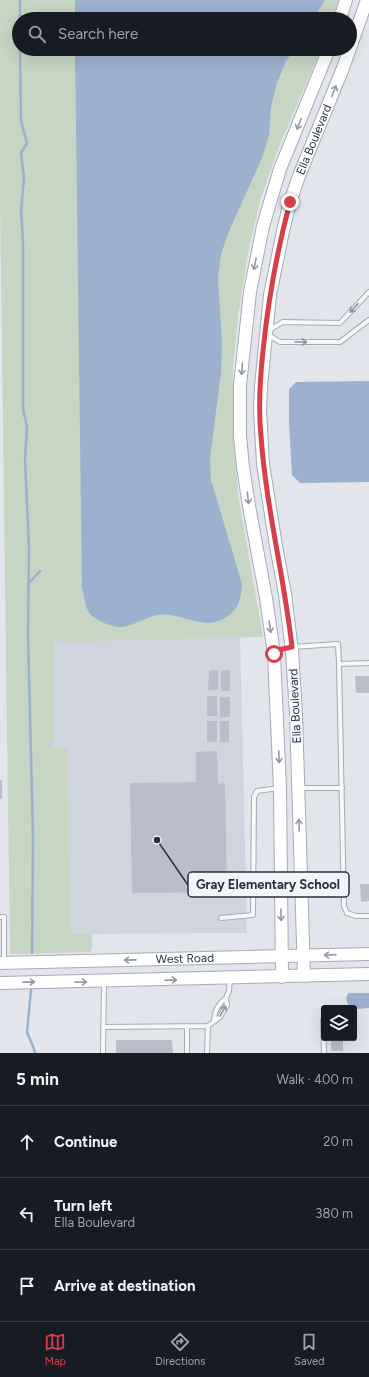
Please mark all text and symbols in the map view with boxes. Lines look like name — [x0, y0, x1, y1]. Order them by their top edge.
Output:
search box — [12, 12, 357, 56]
icon: search — [26, 23, 48, 45]
text: Search here — [58, 25, 138, 43]
one-way arrow — [331, 85, 338, 97]
street label: Ella Boulevard — [293, 102, 334, 177]
one-way arrow — [294, 118, 302, 130]
route end — [281, 193, 299, 211]
one-way arrow — [251, 258, 259, 271]
one-way arrow — [350, 303, 359, 313]
one-way arrow — [294, 338, 307, 346]
one-way arrow — [238, 362, 245, 375]
one-way arrow — [244, 491, 252, 504]
one-way arrow — [266, 620, 274, 633]
route start — [265, 645, 283, 663]
street label: Ella Boulevard — [286, 668, 304, 744]
one-way arrow — [275, 750, 282, 763]
one-way arrow — [296, 819, 303, 832]
callout: Gray Elementary School — [188, 872, 349, 897]
text: Gray Elementary School — [196, 877, 340, 892]
one-way arrow — [278, 908, 285, 921]
street label: West Road — [156, 951, 214, 966]
one-way arrow — [324, 951, 337, 959]
one-way arrow — [124, 956, 137, 963]
one-way arrow — [164, 976, 177, 983]
one-way arrow — [74, 978, 87, 986]
one-way arrow — [22, 979, 35, 986]
map controls — [321, 1005, 357, 1041]
button: layers — [321, 1005, 357, 1041]
one-way arrow — [220, 1006, 228, 1018]
text: 5 min — [16, 1069, 59, 1089]
text: Walk · 400 m — [277, 1072, 353, 1087]
icon: ahead — [16, 1131, 38, 1153]
text: Continue — [54, 1133, 117, 1151]
text: 20 m — [323, 1134, 353, 1149]
text: Turn left — [54, 1197, 112, 1215]
icon: left — [16, 1203, 38, 1225]
text: 380 m — [315, 1206, 353, 1221]
text: Ella Boulevard — [54, 1215, 135, 1230]
icon: arrive — [16, 1275, 38, 1297]
text: Arrive at destination — [54, 1277, 195, 1295]
tab: Map — [44, 1331, 66, 1368]
tab: Directions — [155, 1331, 205, 1368]
tab: Saved — [294, 1331, 325, 1368]

